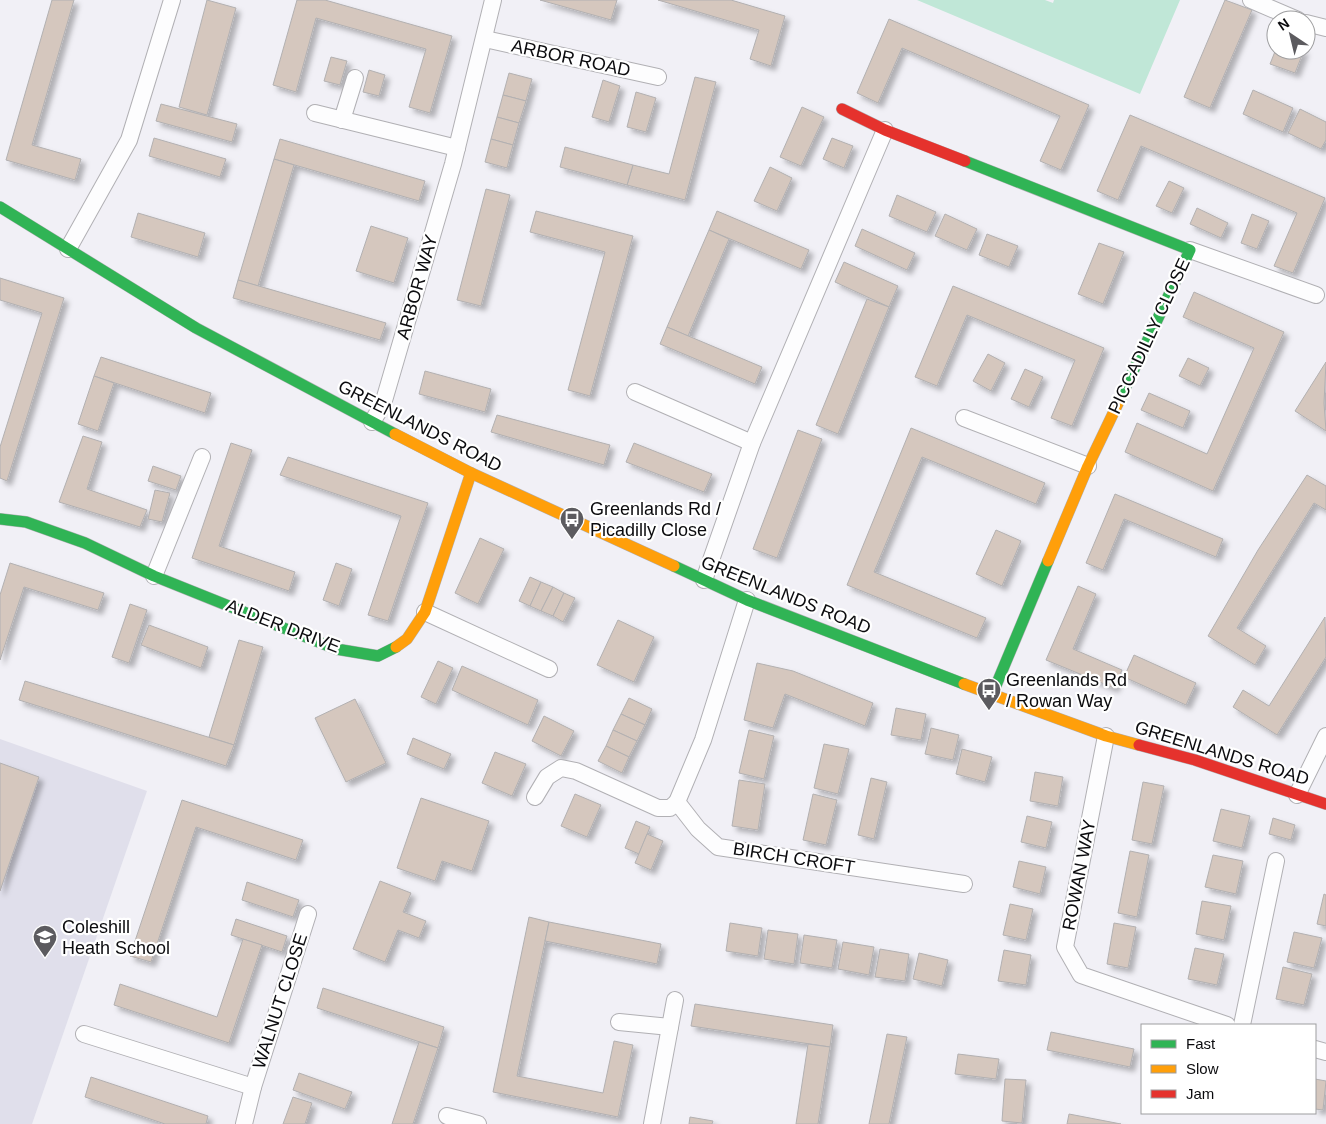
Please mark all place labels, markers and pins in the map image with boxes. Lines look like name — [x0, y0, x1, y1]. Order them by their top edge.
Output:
place label: Greenlands Rd / Picadilly Close — [590, 499, 721, 540]
bus stop icon: Greenlands Rd / Picadilly Close — [559, 506, 585, 540]
place label: Greenlands Rd / Rowan Way — [1006, 670, 1127, 711]
bus stop icon: Greenlands Rd / Rowan Way — [976, 677, 1002, 711]
place label: Coleshill Heath School — [62, 917, 170, 958]
school or university icon: Coleshill Heath School — [32, 924, 58, 958]

